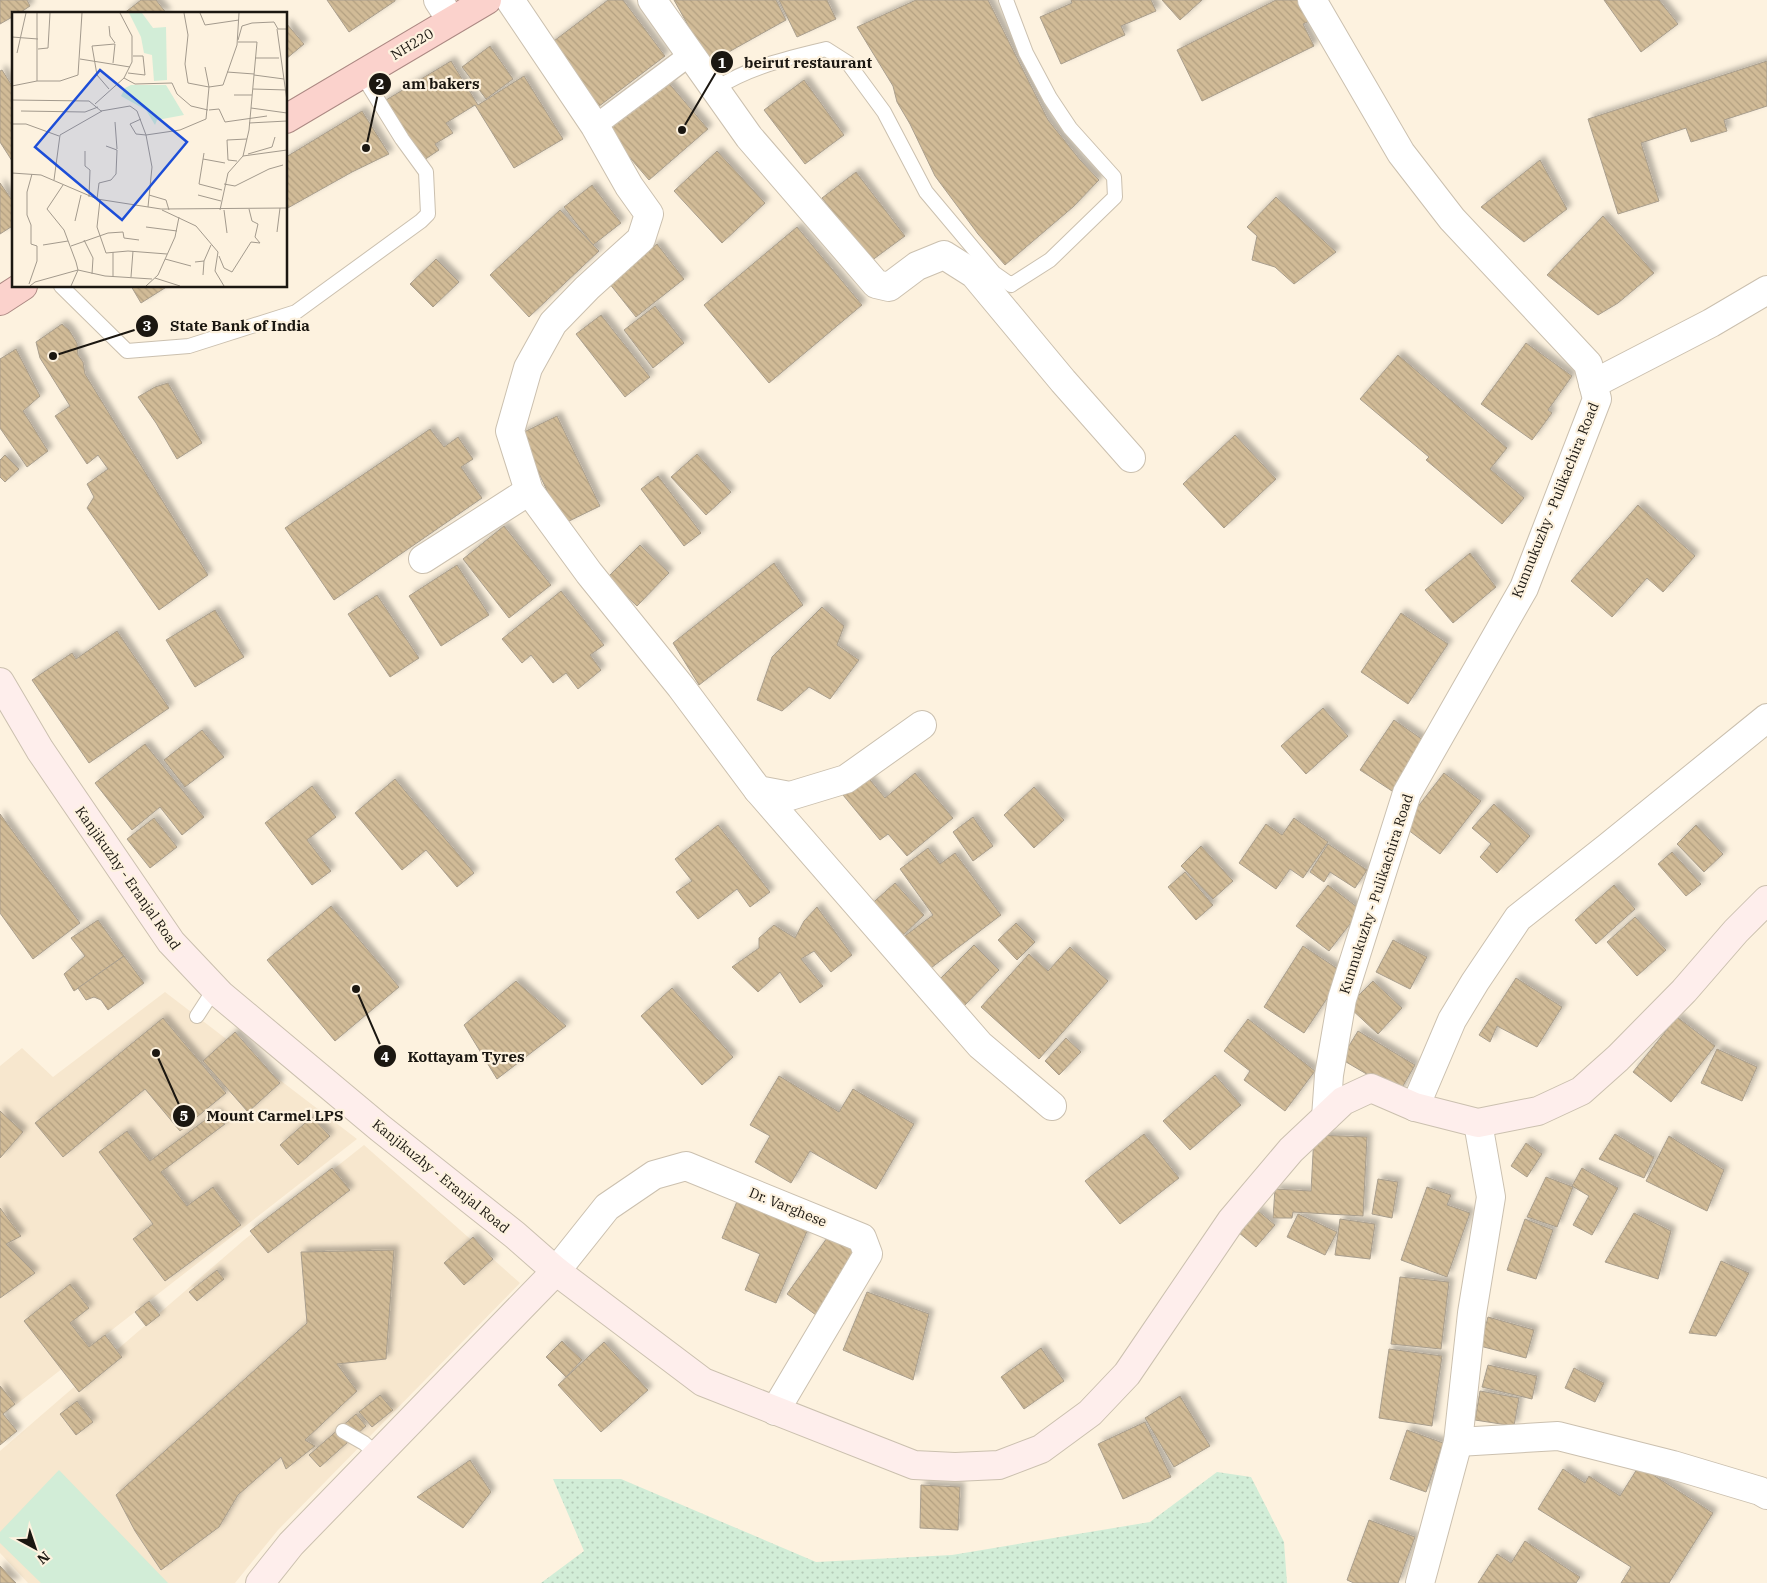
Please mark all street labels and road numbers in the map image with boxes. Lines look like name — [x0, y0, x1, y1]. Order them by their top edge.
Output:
street label: NH220 — [387, 24, 437, 64]
street label: Kunnukuzhy - Pulikachira Road — [1507, 399, 1603, 600]
street label: Kunnukuzhy - Pulikachira Road — [1335, 791, 1417, 996]
street label: Kanjikuzhy - Eranjal Road — [72, 803, 185, 954]
street label: Kanjikuzhy - Eranjal Road — [369, 1115, 514, 1237]
street label: Dr. Varghese — [747, 1183, 829, 1231]

